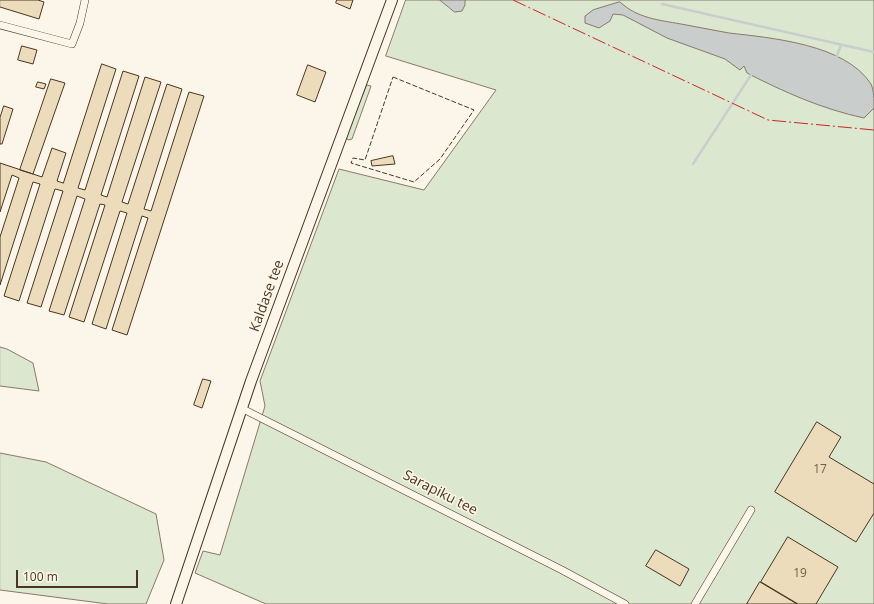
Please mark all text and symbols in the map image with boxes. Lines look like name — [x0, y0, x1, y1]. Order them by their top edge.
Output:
street label: Kaldase tee — [246, 258, 288, 334]
house number: 17 — [813, 463, 827, 477]
street label: Sarapiku tee — [400, 467, 480, 519]
scale bar — [18, 562, 140, 588]
house number: 19 — [793, 567, 807, 581]
text: 100 m — [23, 568, 58, 585]

